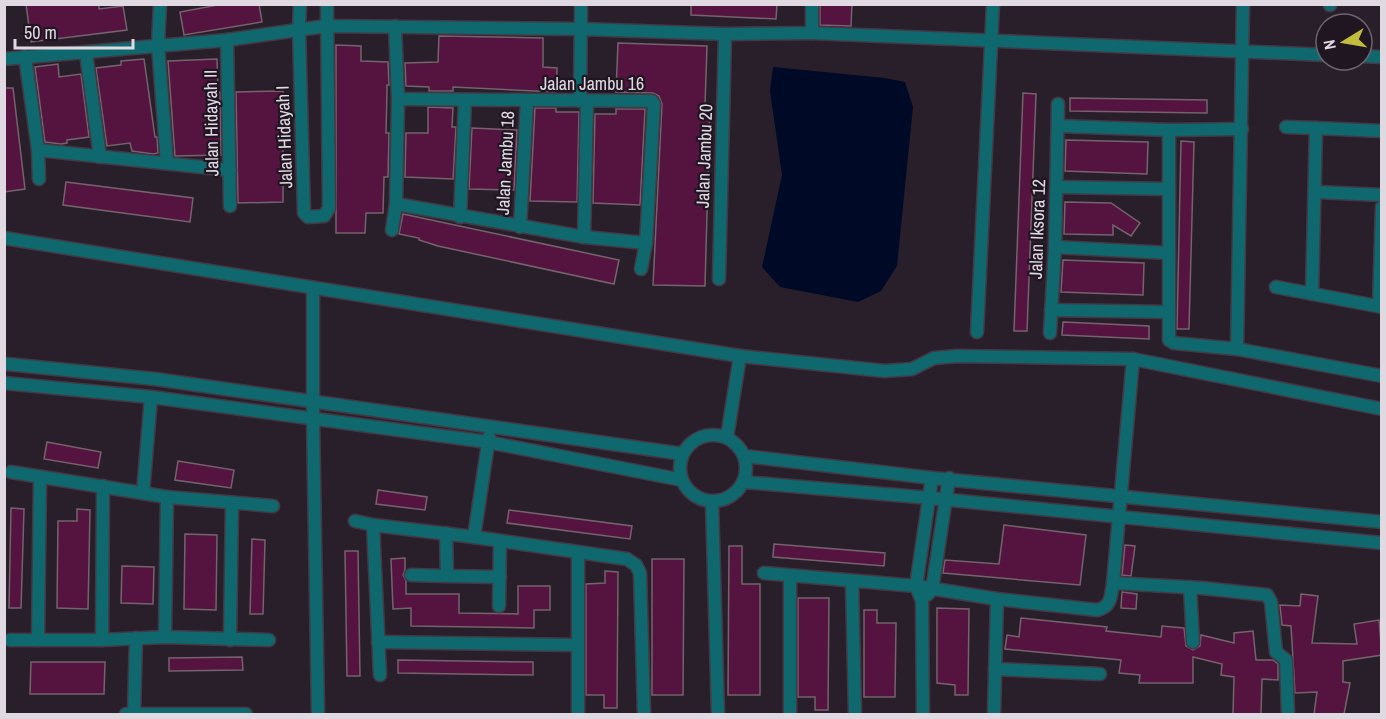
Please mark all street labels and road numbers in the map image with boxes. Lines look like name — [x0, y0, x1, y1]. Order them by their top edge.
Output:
street label: Jalan Hidayah II — [198, 69, 224, 177]
street label: Jalan Jambu 16 — [540, 71, 644, 96]
street label: Jalan Hidayah I — [270, 85, 298, 189]
street label: Jalan Jambu 20 — [690, 103, 718, 209]
street label: Jalan Jambu 18 — [490, 110, 520, 216]
street label: Jalan Iksora 12 — [1023, 179, 1051, 279]

